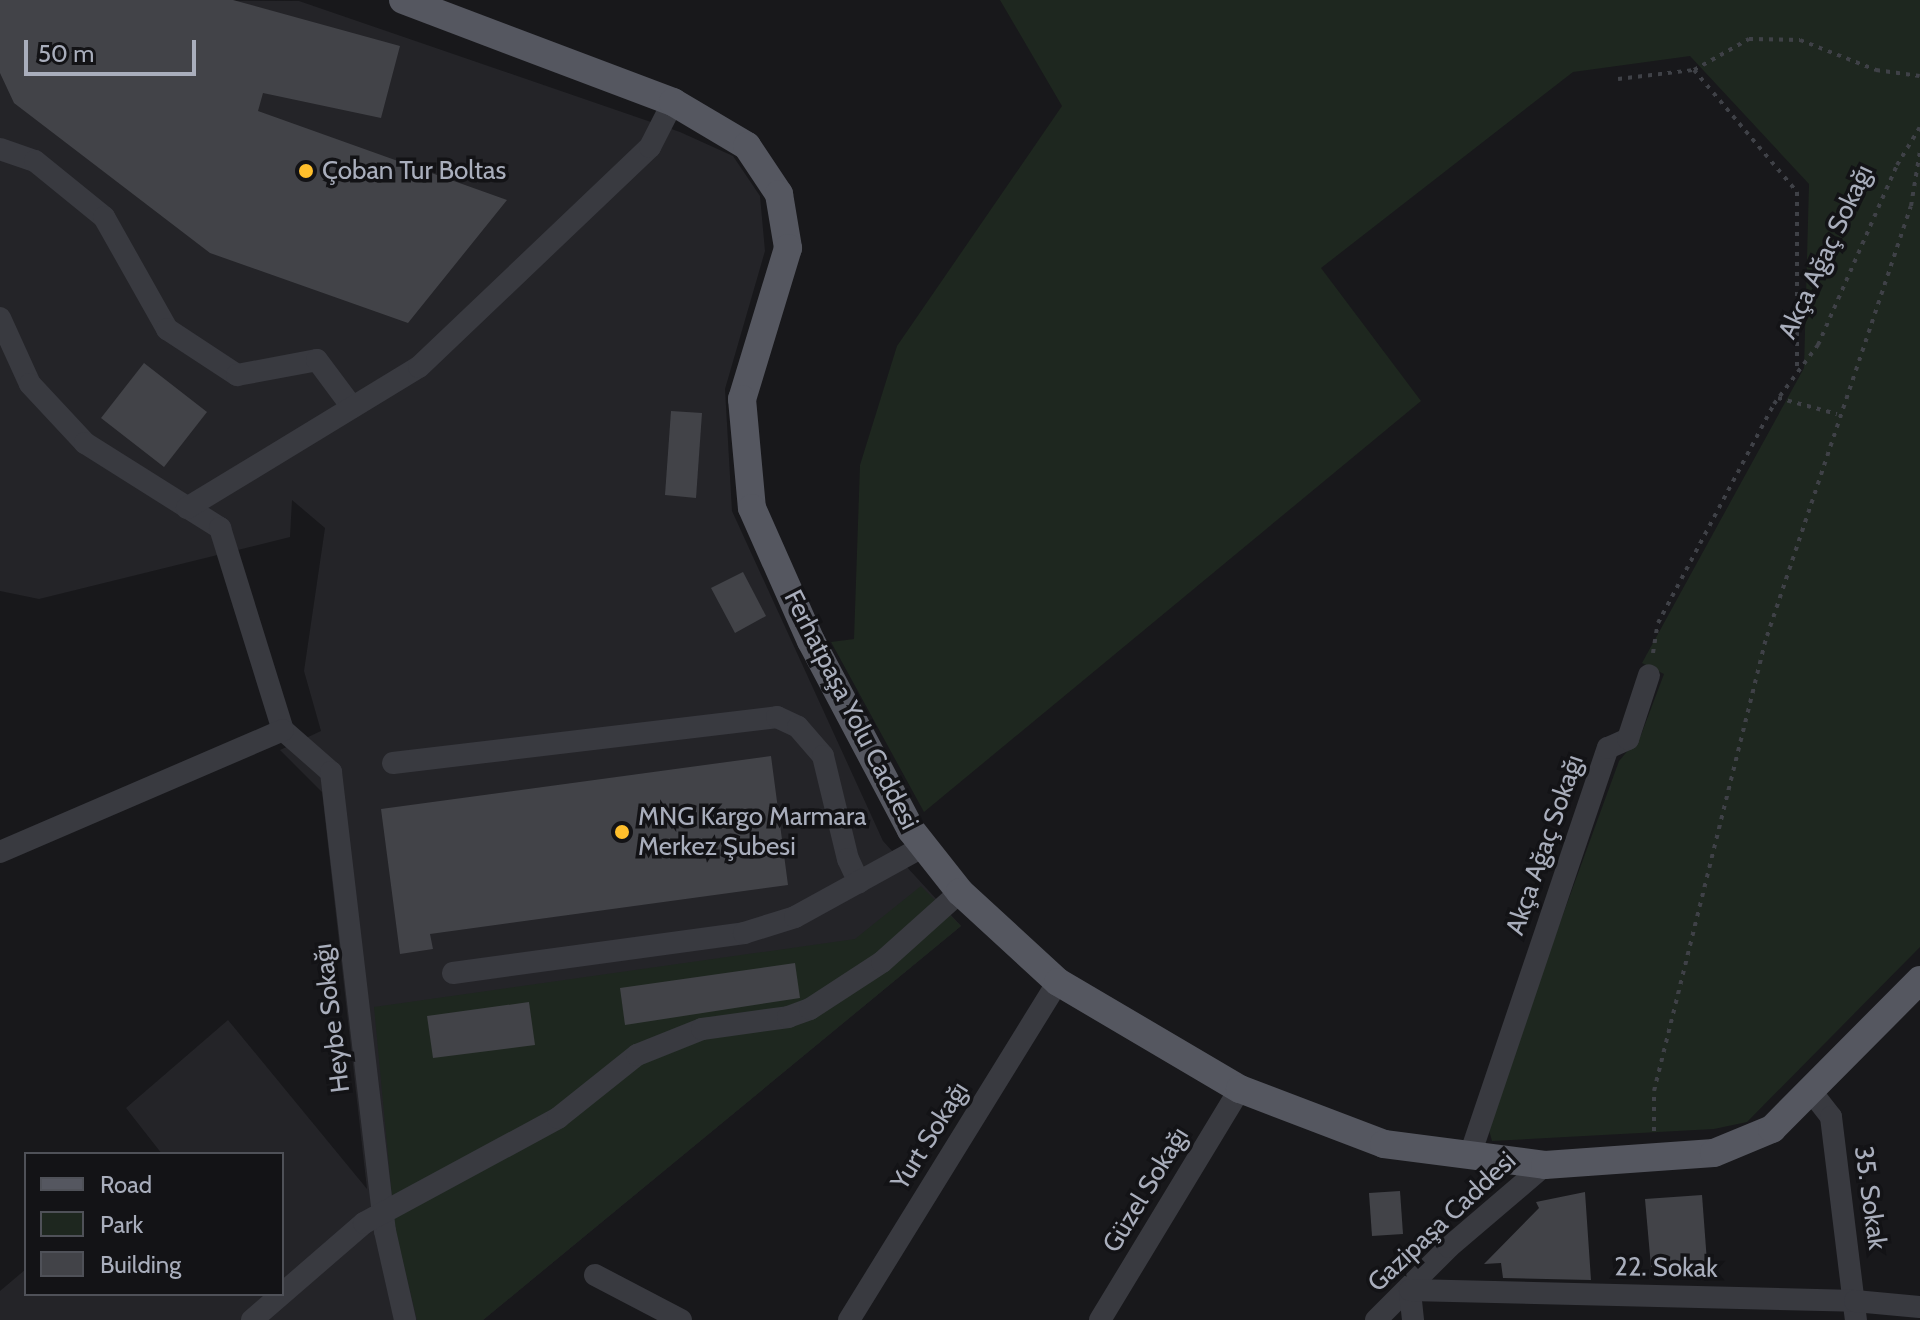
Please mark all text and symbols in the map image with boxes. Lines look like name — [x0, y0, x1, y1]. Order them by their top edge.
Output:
scale bar — [28, 24, 200, 74]
text: 50 m — [38, 39, 94, 68]
place label: Çoban Tur Boltas — [322, 155, 506, 187]
street label: Akça Ağaç Sokağı — [1772, 160, 1880, 344]
marker: Çoban Tur Boltas — [297, 162, 315, 180]
street label: Ferhatpaşa Yolu Caddesi — [777, 585, 925, 835]
street label: Akça Ağaç Sokağı — [1500, 751, 1590, 939]
place label: MNG Kargo Marmara Merkez Şubesi — [638, 801, 866, 862]
marker: MNG Kargo Marmara Merkez Şubesi — [613, 823, 631, 841]
street label: Heybe Sokağı — [307, 942, 357, 1094]
street label: Yurt Sokağı — [885, 1076, 975, 1196]
street label: Güzel Sokağı — [1097, 1122, 1195, 1258]
street label: 35. Sokak — [1847, 1144, 1893, 1252]
street label: Gazipaşa Caddesi — [1362, 1146, 1522, 1298]
legend — [24, 1152, 284, 1296]
text: Road — [100, 1170, 152, 1199]
text: Park — [100, 1210, 143, 1239]
text: Building — [100, 1250, 181, 1279]
street label: 22. Sokak — [1614, 1251, 1718, 1285]

